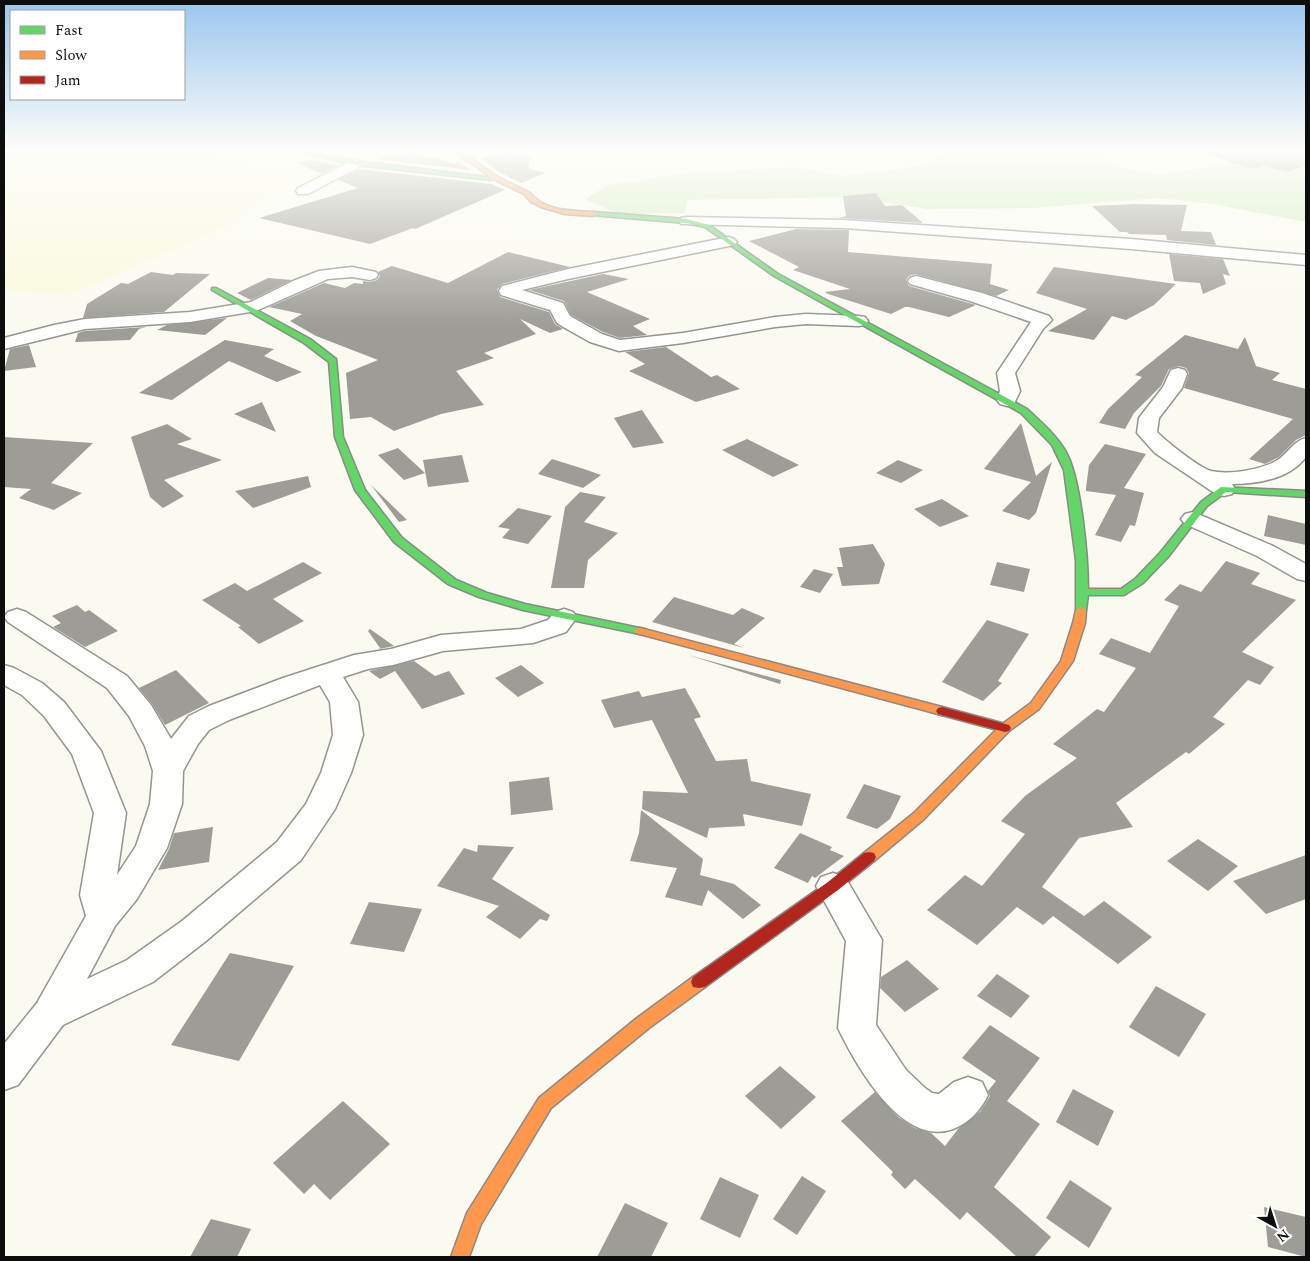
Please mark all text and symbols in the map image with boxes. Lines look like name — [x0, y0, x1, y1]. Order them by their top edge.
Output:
legend — [10, 10, 185, 100]
text: Fast — [55, 19, 83, 42]
text: Slow — [55, 44, 87, 67]
text: Jam — [55, 69, 81, 92]
north arrow — [1250, 1201, 1300, 1251]
text: N — [1272, 1224, 1294, 1247]

